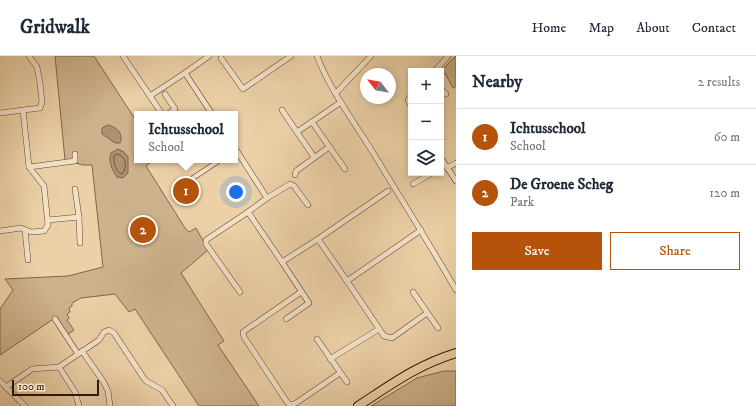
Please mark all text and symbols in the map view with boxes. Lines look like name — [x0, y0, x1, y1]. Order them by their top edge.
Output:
text: Gridwalk — [20, 16, 90, 39]
text: Home — [532, 19, 566, 37]
text: Map — [588, 19, 614, 37]
text: About — [636, 19, 670, 37]
text: Contact — [692, 19, 736, 37]
north arrow — [360, 68, 396, 104]
map controls — [408, 68, 444, 176]
button: + — [408, 68, 444, 104]
text: Nearby — [472, 71, 522, 93]
text: 2 results — [698, 74, 740, 90]
button: − — [408, 104, 444, 140]
popup — [134, 111, 238, 163]
text: Ichtusschool — [510, 119, 586, 138]
text: Ichtusschool — [148, 120, 224, 139]
text: 1 — [483, 129, 487, 145]
text: 60 m — [714, 129, 740, 145]
text: School — [510, 138, 546, 154]
text: School — [148, 139, 184, 155]
button: layers — [408, 140, 444, 176]
text: De Groene Scheg — [510, 175, 613, 194]
pin: 1 — [173, 176, 199, 206]
your location — [226, 182, 246, 202]
text: 2 — [482, 185, 488, 201]
text: 120 m — [709, 185, 740, 201]
text: Park — [510, 194, 534, 210]
pin: 2 — [130, 215, 156, 245]
button: Save — [472, 232, 602, 270]
button: Share — [610, 232, 740, 270]
scale bar — [12, 378, 99, 397]
text: 100 m — [18, 380, 44, 394]

